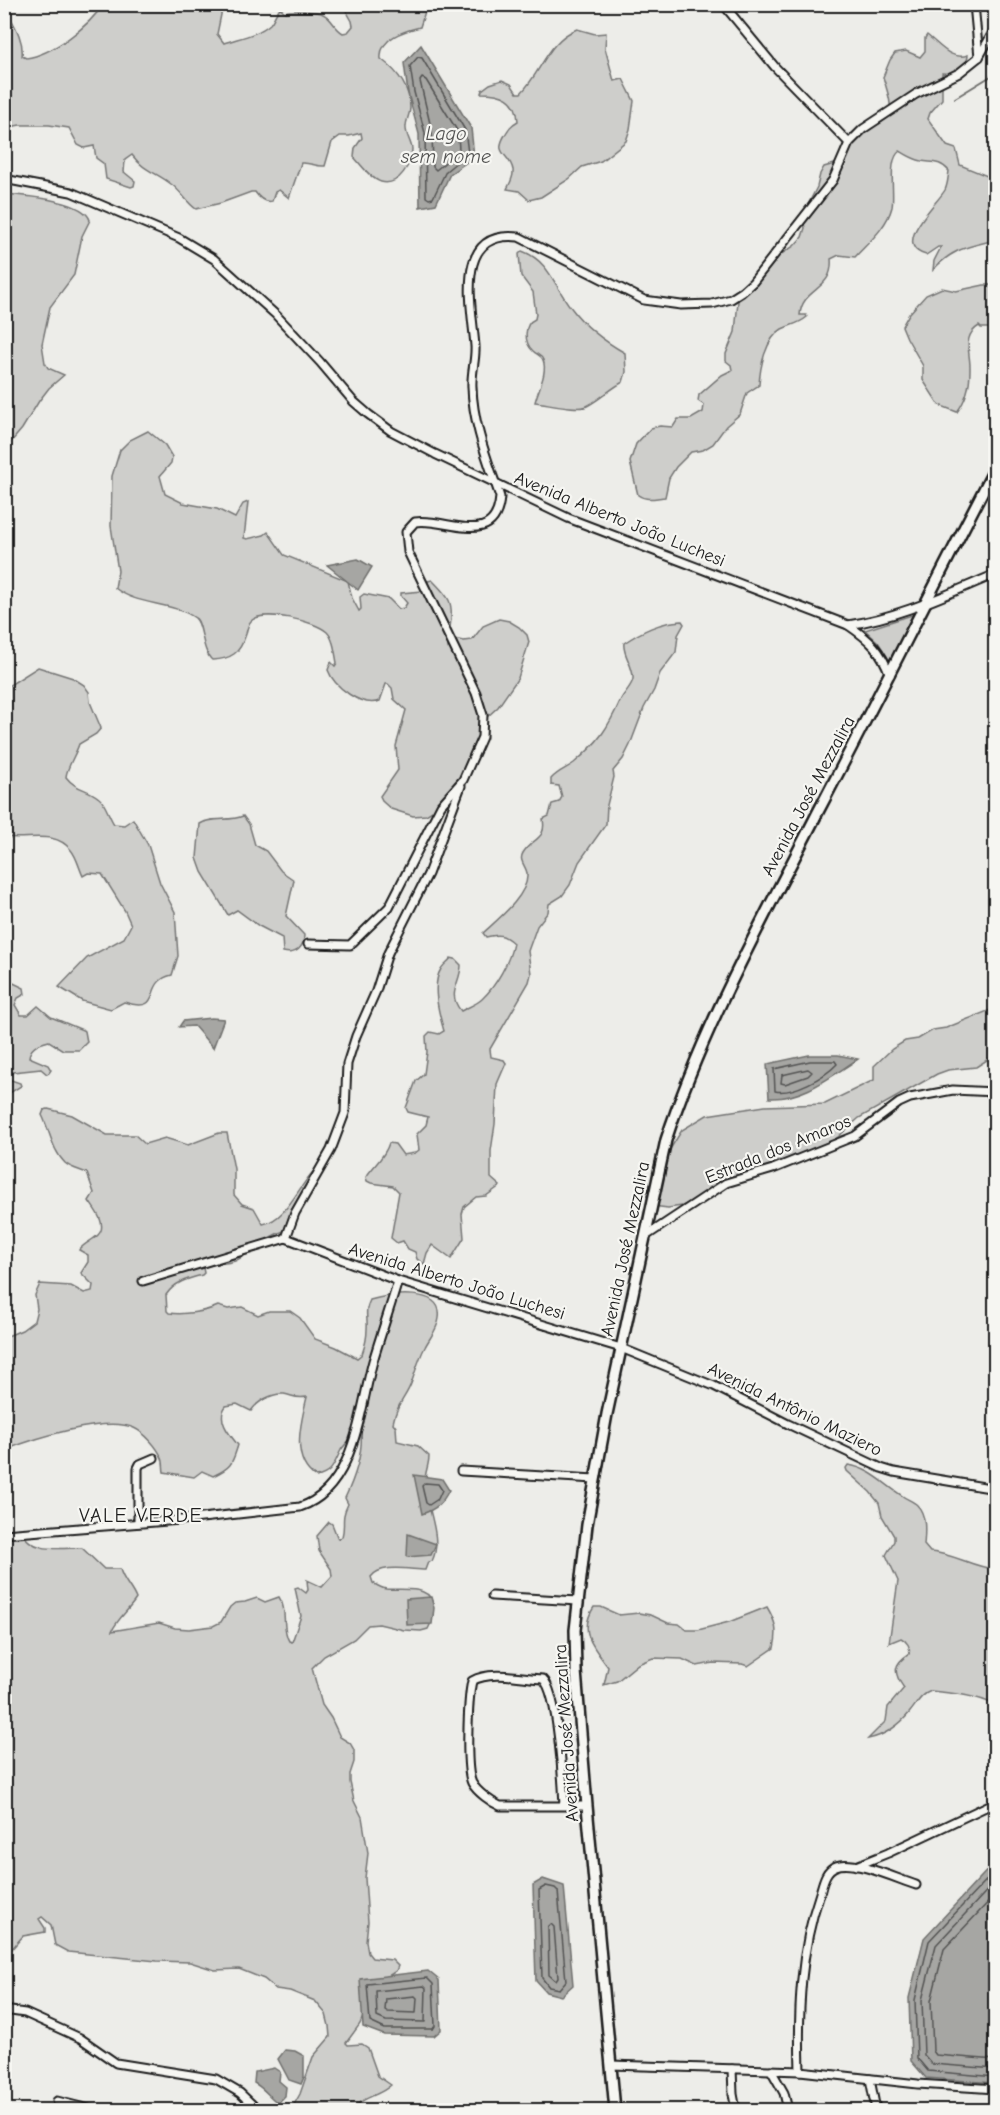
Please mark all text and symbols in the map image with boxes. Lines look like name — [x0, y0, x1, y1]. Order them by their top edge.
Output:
water label: Lago sem nome — [400, 122, 491, 168]
street label: Avenida Alberto João Luchesi — [511, 468, 728, 571]
street label: Avenida José Mezzalira — [757, 713, 860, 880]
street label: Estrada dos Amaros — [702, 1111, 854, 1188]
street label: Avenida José Mezzalira — [597, 1160, 654, 1339]
street label: Avenida Alberto João Luchesi — [346, 1238, 568, 1324]
street label: Avenida Antônio Maziero — [704, 1358, 885, 1461]
district label: VALE VERDE — [79, 1504, 203, 1527]
street label: Avenida José Mezzalira — [550, 1643, 583, 1823]

